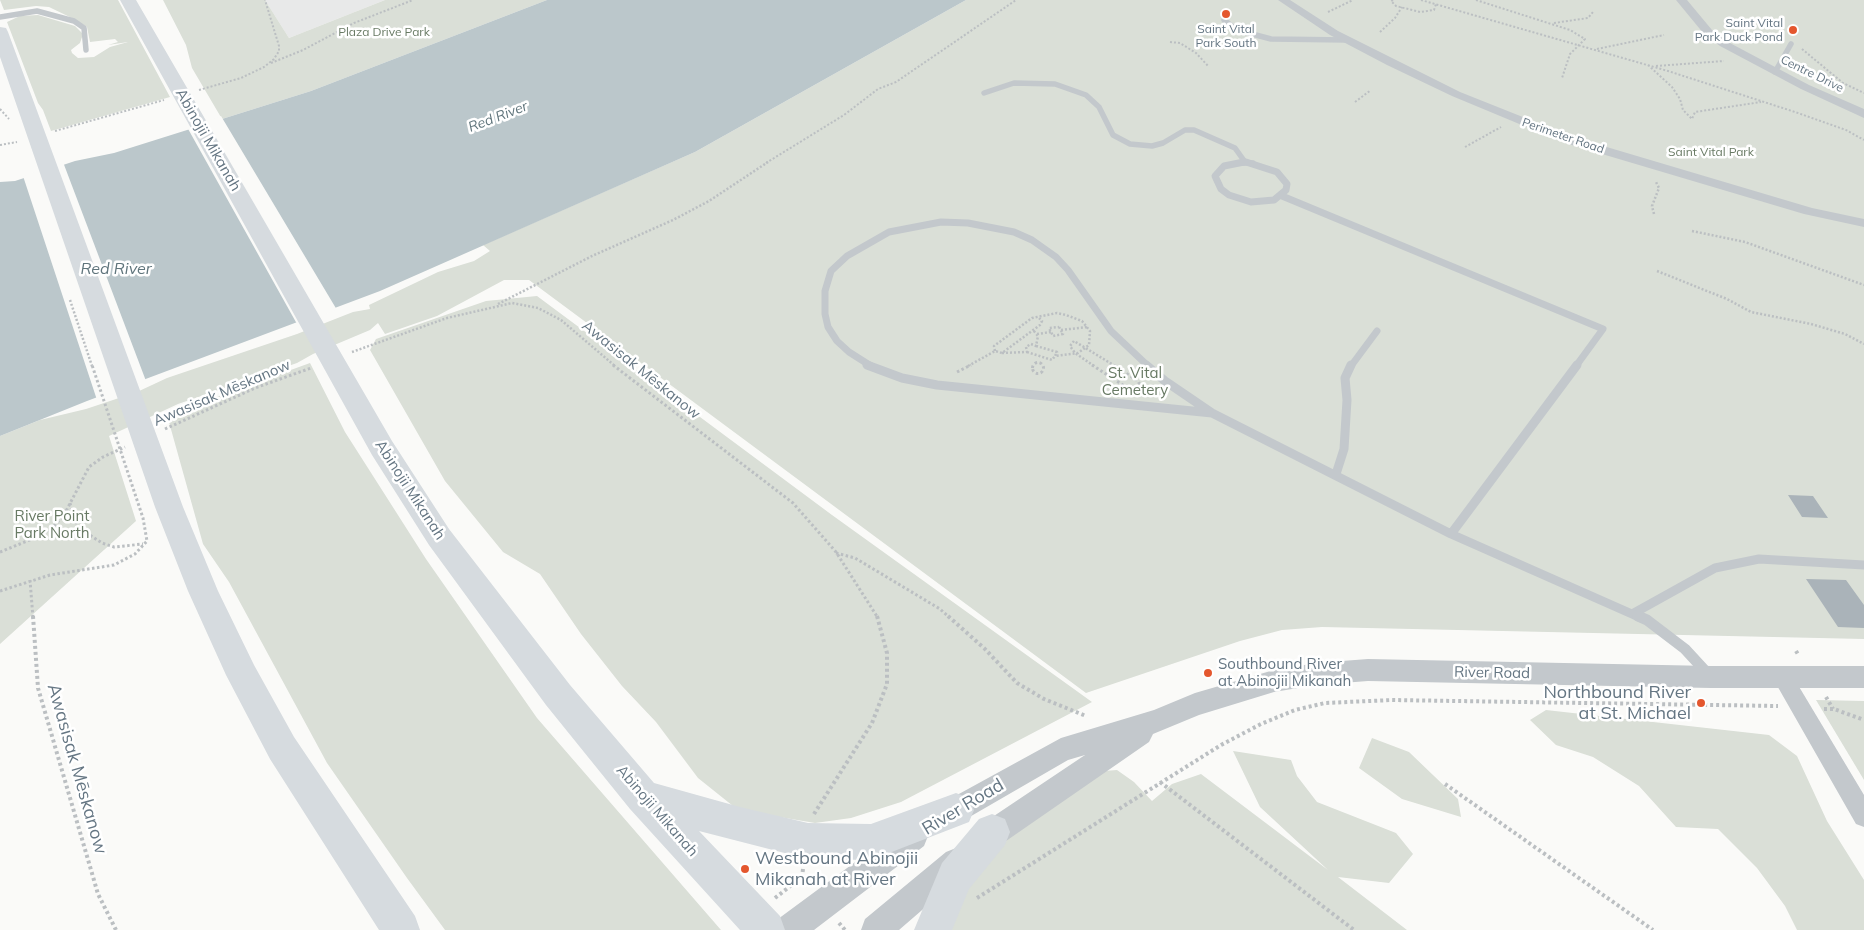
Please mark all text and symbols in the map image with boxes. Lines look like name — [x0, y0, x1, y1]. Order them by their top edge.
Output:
marker: Saint Vital Park South — [1220, 8, 1232, 20]
place label: Saint Vital Park Duck Pond — [1695, 16, 1783, 44]
place label: Saint Vital Park South — [1196, 22, 1256, 50]
marker: Saint Vital Park Duck Pond — [1787, 24, 1799, 36]
park label: Plaza Drive Park — [338, 25, 430, 39]
street label: Centre Drive — [1778, 53, 1846, 95]
street label: Abinojii Mikanah — [171, 86, 245, 194]
water label: Red River — [466, 98, 530, 136]
street label: Perimeter Road — [1520, 115, 1606, 157]
park label: Saint Vital Park — [1668, 145, 1754, 159]
water label: Red River — [80, 259, 152, 279]
street label: Awasisak Mēskanow — [578, 317, 704, 423]
street label: Awasisak Mēskanow — [151, 356, 293, 430]
park label: St. Vital Cemetery — [1102, 364, 1168, 399]
street label: Abinojii Mikanah — [371, 437, 449, 543]
park label: River Point Park North — [14, 507, 90, 542]
place label: Southbound River at Abinojii Mikanah — [1218, 655, 1351, 690]
street label: River Road — [1454, 663, 1530, 683]
marker: Southbound River at Abinojii Mikanah — [1202, 667, 1214, 679]
street label: Awasisak Mēskanow — [42, 681, 112, 857]
place label: Northbound River at St. Michael — [1543, 682, 1691, 724]
marker: Northbound River at St. Michael — [1695, 697, 1707, 709]
street label: Abinojii Mikanah — [612, 762, 702, 860]
street label: River Road — [918, 774, 1008, 840]
place label: Westbound Abinojii Mikanah at River — [755, 848, 918, 891]
marker: Westbound Abinojii Mikanah at River — [739, 863, 751, 875]

